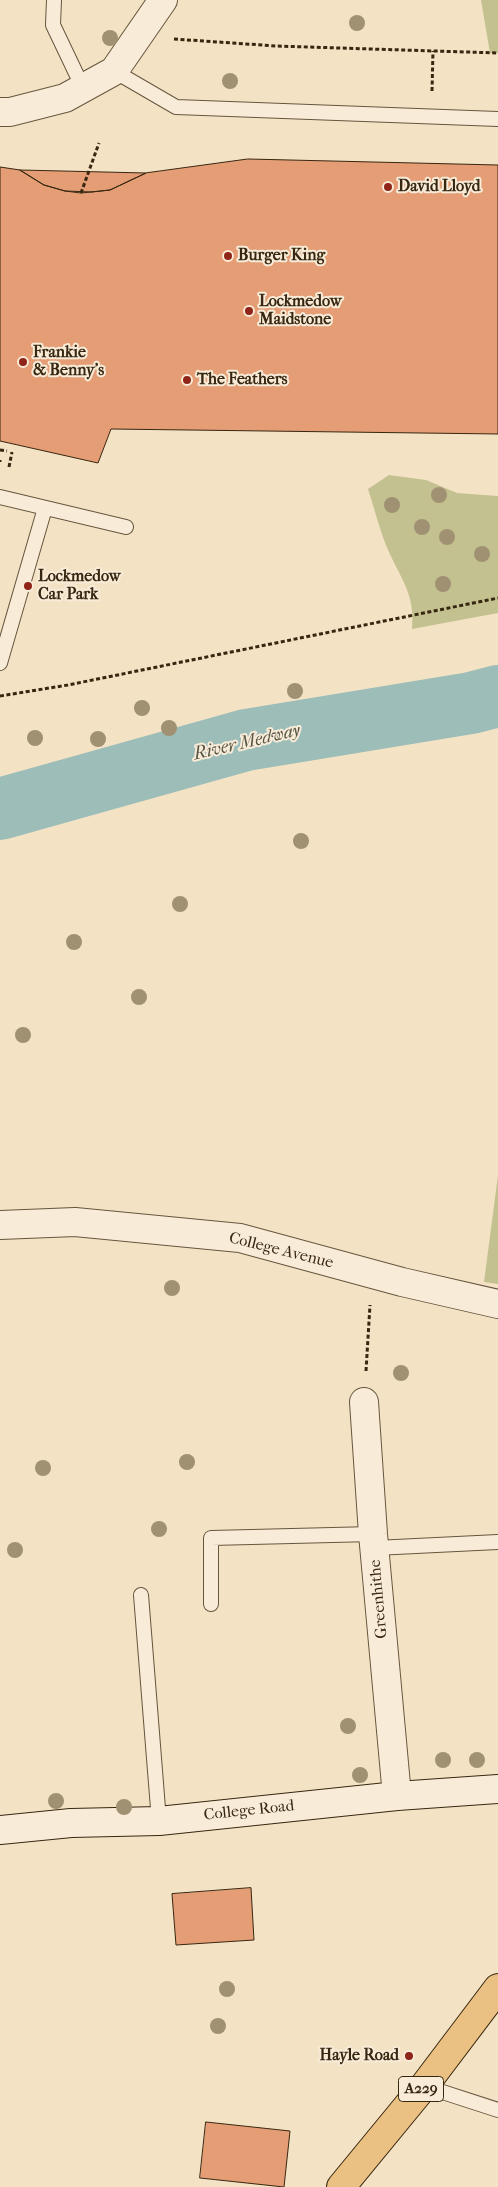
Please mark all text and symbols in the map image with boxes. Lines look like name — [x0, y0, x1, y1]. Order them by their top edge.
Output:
place label: David Lloyd — [398, 177, 480, 197]
marker: David Lloyd — [382, 181, 394, 193]
place label: Burger King — [238, 246, 325, 266]
marker: Burger King — [222, 250, 234, 262]
place label: Lockmedow Maidstone — [259, 292, 342, 330]
marker: Lockmedow Maidstone — [243, 305, 255, 317]
place label: Frankie & Benny's — [33, 343, 104, 381]
marker: Frankie & Benny's — [17, 356, 29, 368]
place label: The Feathers — [197, 370, 287, 390]
marker: The Feathers — [181, 374, 193, 386]
place label: Lockmedow Car Park — [38, 567, 121, 605]
marker: Lockmedow Car Park — [22, 580, 34, 592]
water label: River Medway — [192, 720, 302, 766]
street label: College Avenue — [227, 1229, 335, 1273]
street label: Greenhithe — [366, 1559, 392, 1639]
street label: College Road — [203, 1797, 295, 1825]
place label: Hayle Road — [319, 2046, 399, 2066]
marker: Hayle Road — [403, 2050, 415, 2062]
road number: A229 — [398, 2076, 444, 2102]

